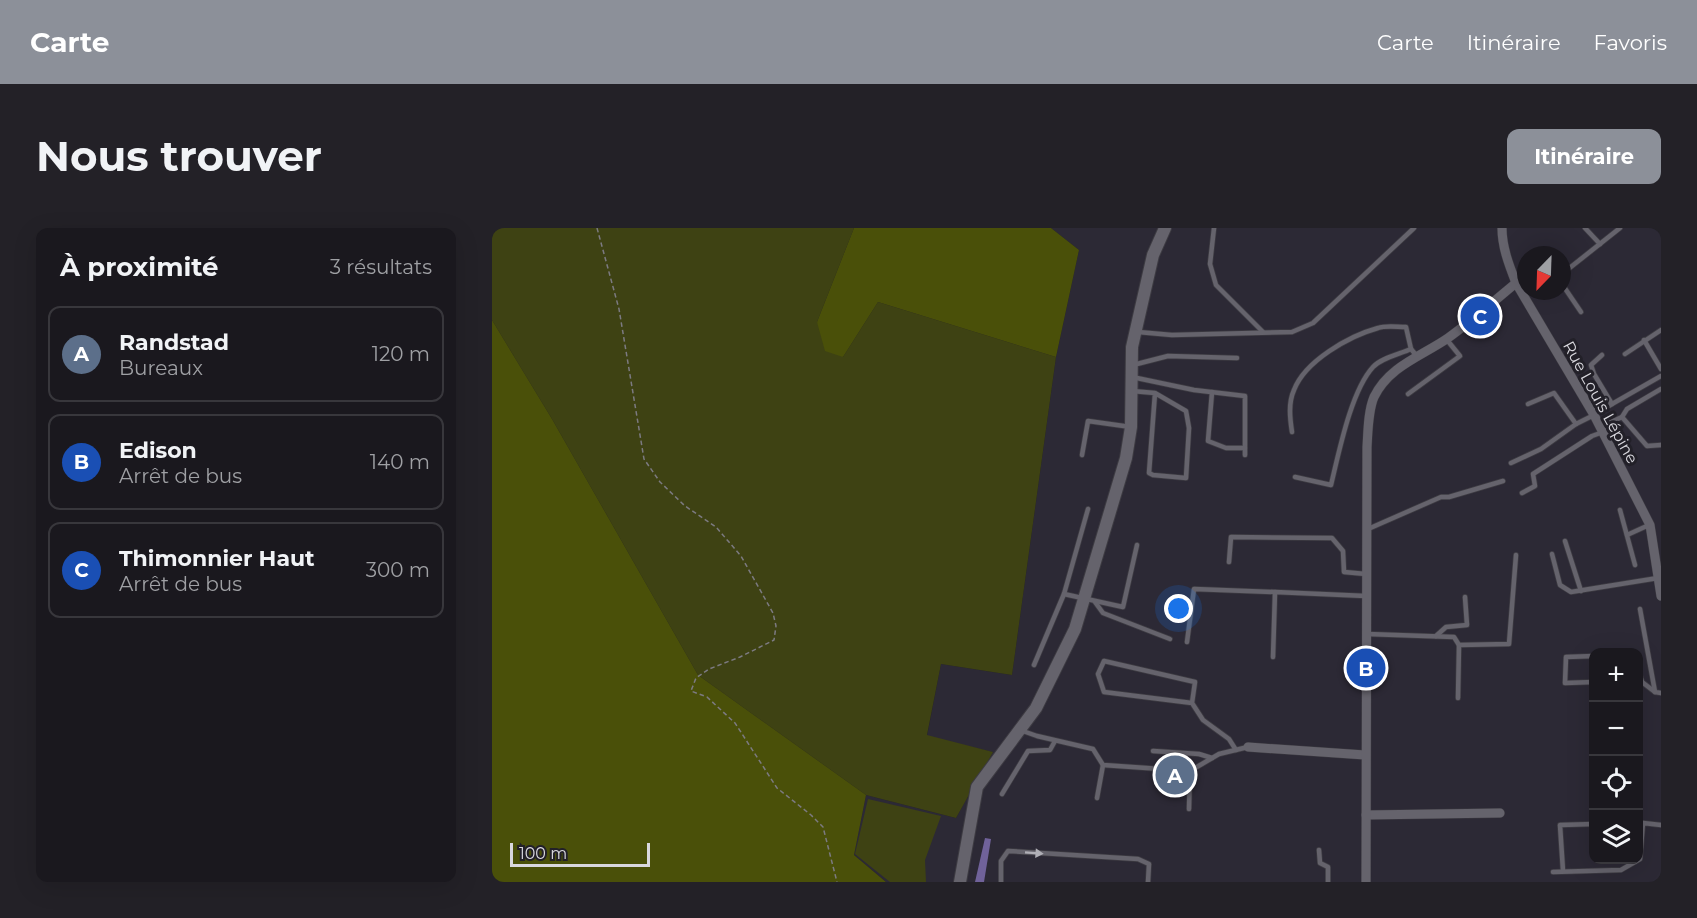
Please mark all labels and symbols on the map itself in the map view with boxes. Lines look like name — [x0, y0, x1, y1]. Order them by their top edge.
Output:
north arrow — [1517, 246, 1571, 300]
pin: C — [1460, 294, 1500, 338]
street label: Rue Louis Lépine — [1559, 338, 1642, 467]
your location — [1164, 594, 1193, 623]
pin: B — [1346, 646, 1386, 690]
pin: A — [1156, 752, 1194, 798]
scale bar — [510, 840, 650, 868]
one-way arrow — [1024, 848, 1043, 857]

